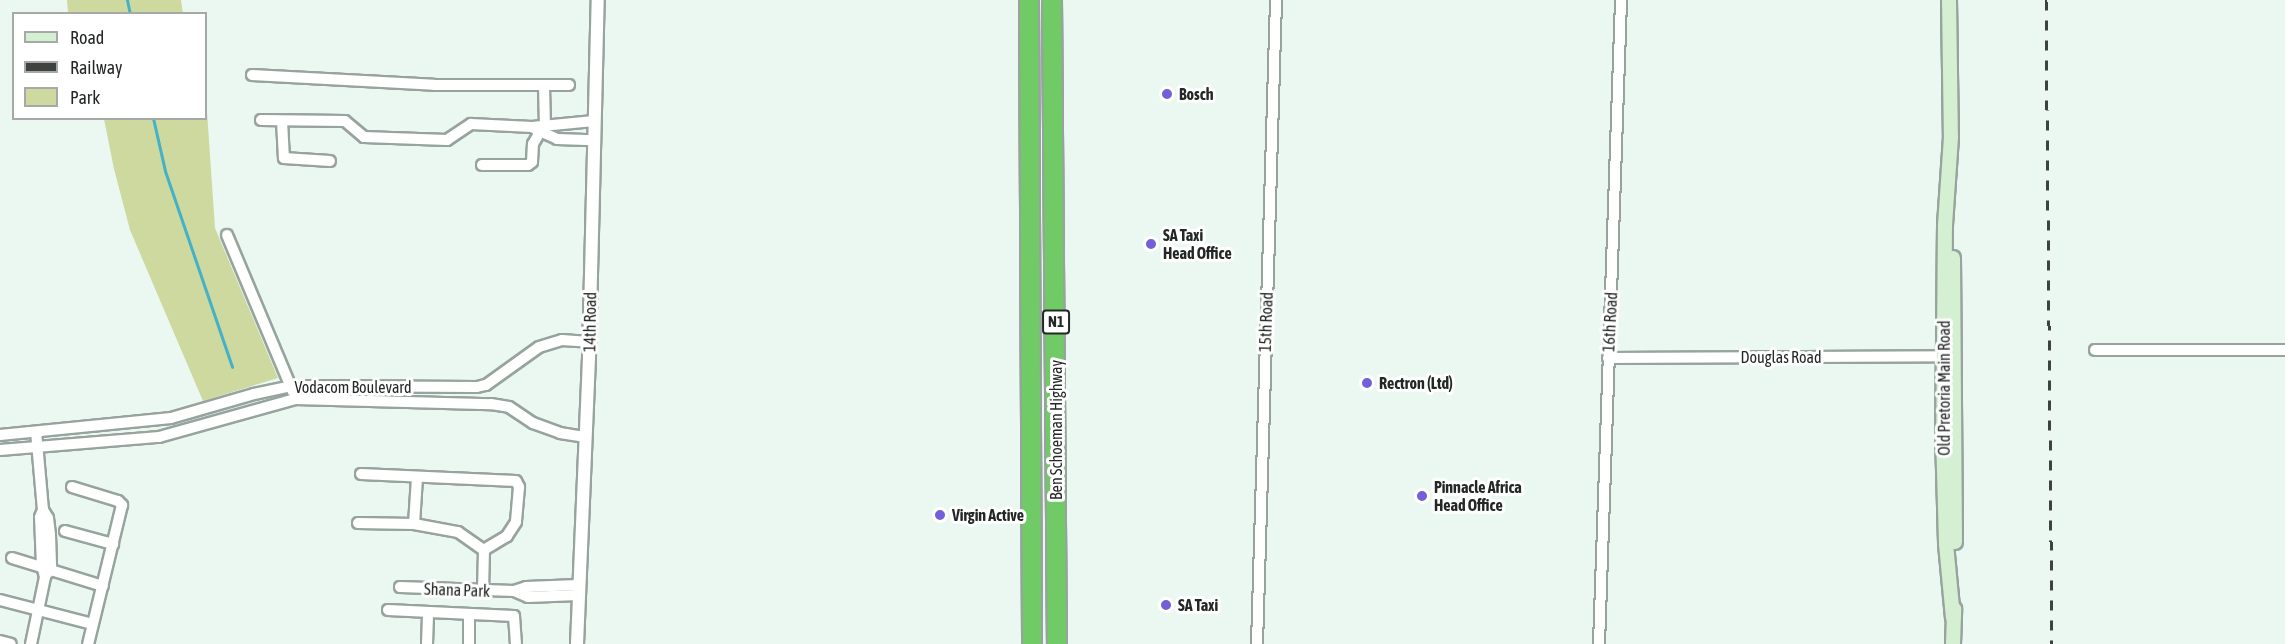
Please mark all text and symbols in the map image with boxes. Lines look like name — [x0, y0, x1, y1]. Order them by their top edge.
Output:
legend — [12, 12, 207, 120]
text: Road — [70, 27, 104, 48]
text: Railway — [70, 57, 122, 78]
place label: Bosch — [1179, 84, 1213, 104]
text: Park — [70, 87, 100, 108]
marker: Bosch — [1160, 87, 1174, 101]
place label: SA Taxi Head Office — [1163, 225, 1232, 263]
marker: SA Taxi Head Office — [1144, 237, 1158, 251]
street label: 16th Road — [1599, 291, 1621, 353]
street label: 14th Road — [580, 292, 600, 352]
street label: 15th Road — [1255, 292, 1277, 352]
road number: N1 — [1041, 310, 1071, 334]
street label: Old Pretoria Main Road — [1934, 320, 1954, 456]
street label: Douglas Road — [1740, 347, 1822, 367]
street label: Ben Schoeman Highway — [1046, 360, 1066, 500]
place label: Rectron (Ltd) — [1379, 373, 1453, 393]
marker: Rectron (Ltd) — [1360, 376, 1374, 390]
street label: Vodacom Boulevard — [294, 377, 412, 397]
place label: Pinnacle Africa Head Office — [1434, 477, 1522, 515]
marker: Pinnacle Africa Head Office — [1415, 489, 1429, 503]
place label: Virgin Active — [952, 505, 1024, 525]
marker: Virgin Active — [933, 508, 947, 522]
street label: Shana Park — [424, 579, 490, 601]
place label: SA Taxi — [1178, 595, 1218, 615]
marker: SA Taxi — [1159, 598, 1173, 612]

